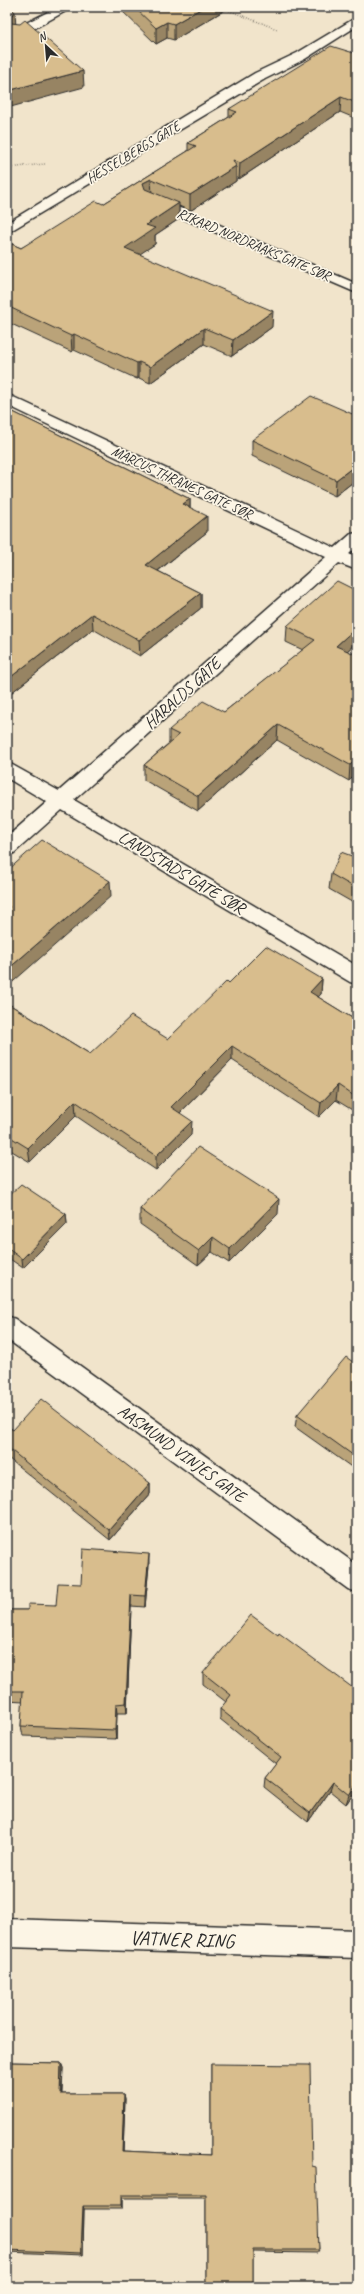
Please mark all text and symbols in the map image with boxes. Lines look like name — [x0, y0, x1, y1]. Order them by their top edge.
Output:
north arrow — [26, 26, 66, 66]
text: N — [35, 28, 50, 45]
street label: HESSELBERGS GATE — [83, 117, 185, 187]
street label: RIKARD NORDRAAKS GATE SØR — [175, 204, 334, 285]
street label: MARCUS THRANES GATE SØR — [109, 442, 256, 523]
street label: HARALDS GATE — [140, 652, 227, 733]
street label: LANDSTADS GATE SØR — [115, 826, 250, 919]
street label: AASMUND VINJES GATE — [114, 1400, 251, 1508]
street label: VATNER RING — [129, 1925, 237, 1954]

